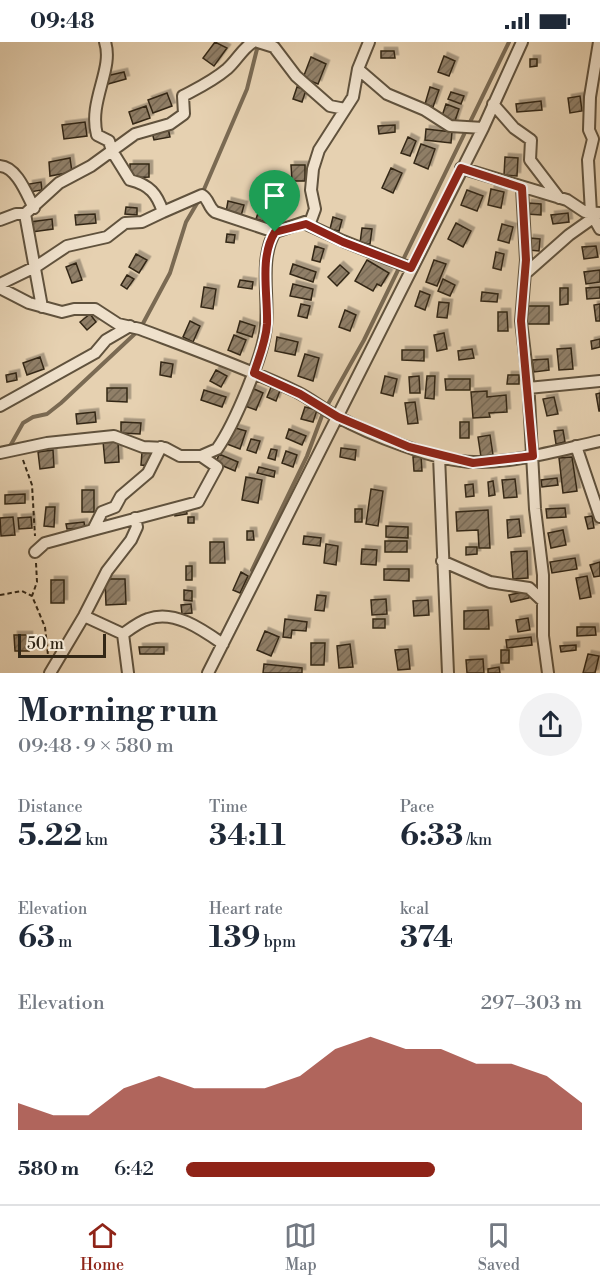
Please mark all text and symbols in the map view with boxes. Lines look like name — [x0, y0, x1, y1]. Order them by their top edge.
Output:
text: 09:48 — [30, 8, 95, 35]
pin — [249, 170, 300, 232]
icon: arrive — [258, 179, 291, 212]
scale bar — [18, 631, 106, 658]
text: 50 m — [27, 634, 64, 654]
text: Morning run — [18, 691, 218, 732]
button: share — [519, 693, 582, 756]
text: 09:48 · 9 × 580 m — [18, 734, 174, 759]
text: Distance — [18, 797, 83, 817]
text: Time — [209, 797, 248, 817]
text: Pace — [400, 797, 434, 817]
text: 5.22 — [18, 817, 82, 855]
text: 34:11 — [209, 817, 286, 855]
text: 6:33 — [400, 817, 463, 855]
text: km — [82, 830, 108, 850]
text: /km — [463, 830, 492, 850]
text: Elevation — [18, 899, 87, 919]
text: Heart rate — [209, 899, 283, 919]
text: kcal — [400, 899, 429, 919]
text: 63 — [18, 919, 55, 957]
text: 139 — [209, 919, 260, 957]
text: 374 — [400, 919, 453, 957]
text: m — [55, 932, 72, 952]
text: bpm — [260, 932, 296, 952]
text: Elevation — [18, 991, 105, 1016]
text: 297–303 m — [481, 991, 582, 1016]
text: 580 m — [18, 1157, 79, 1182]
text: 6:42 — [114, 1157, 154, 1182]
tab: Home — [80, 1219, 124, 1275]
tab: Map — [284, 1219, 317, 1275]
tab: Saved — [478, 1219, 520, 1275]

